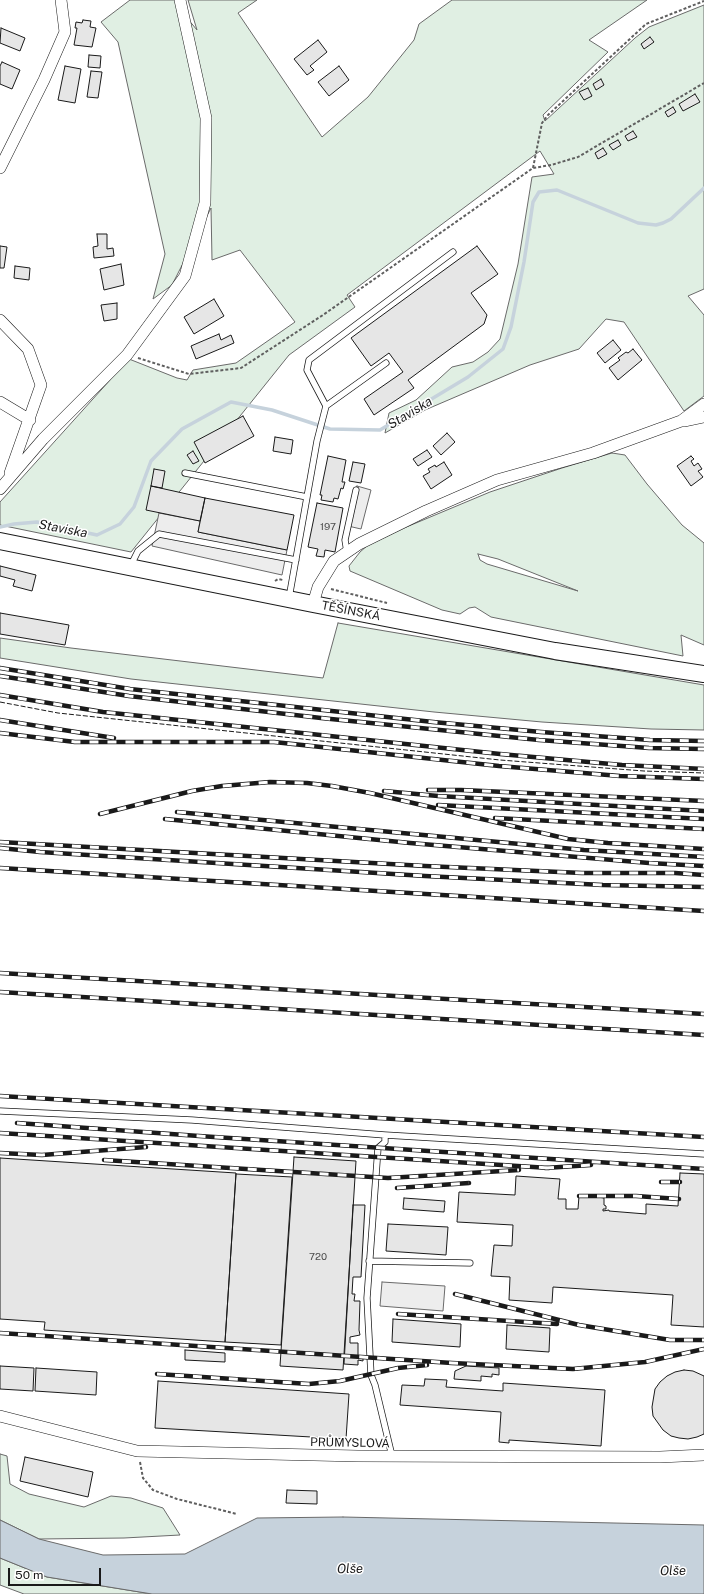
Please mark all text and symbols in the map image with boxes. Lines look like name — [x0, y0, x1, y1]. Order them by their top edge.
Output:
water label: Staviska — [385, 394, 435, 432]
water label: Staviska — [37, 517, 89, 541]
house number: 197 — [320, 521, 336, 533]
street label: TĚŠÍNSKÁ — [320, 598, 382, 624]
house number: 720 — [309, 1251, 327, 1263]
street label: PRŮMYSLOVÁ — [310, 1435, 390, 1451]
scale bar — [10, 1560, 103, 1586]
water label: Olše — [337, 1561, 363, 1577]
water label: Olše — [660, 1563, 686, 1579]
text: 50 m — [15, 1568, 43, 1582]

